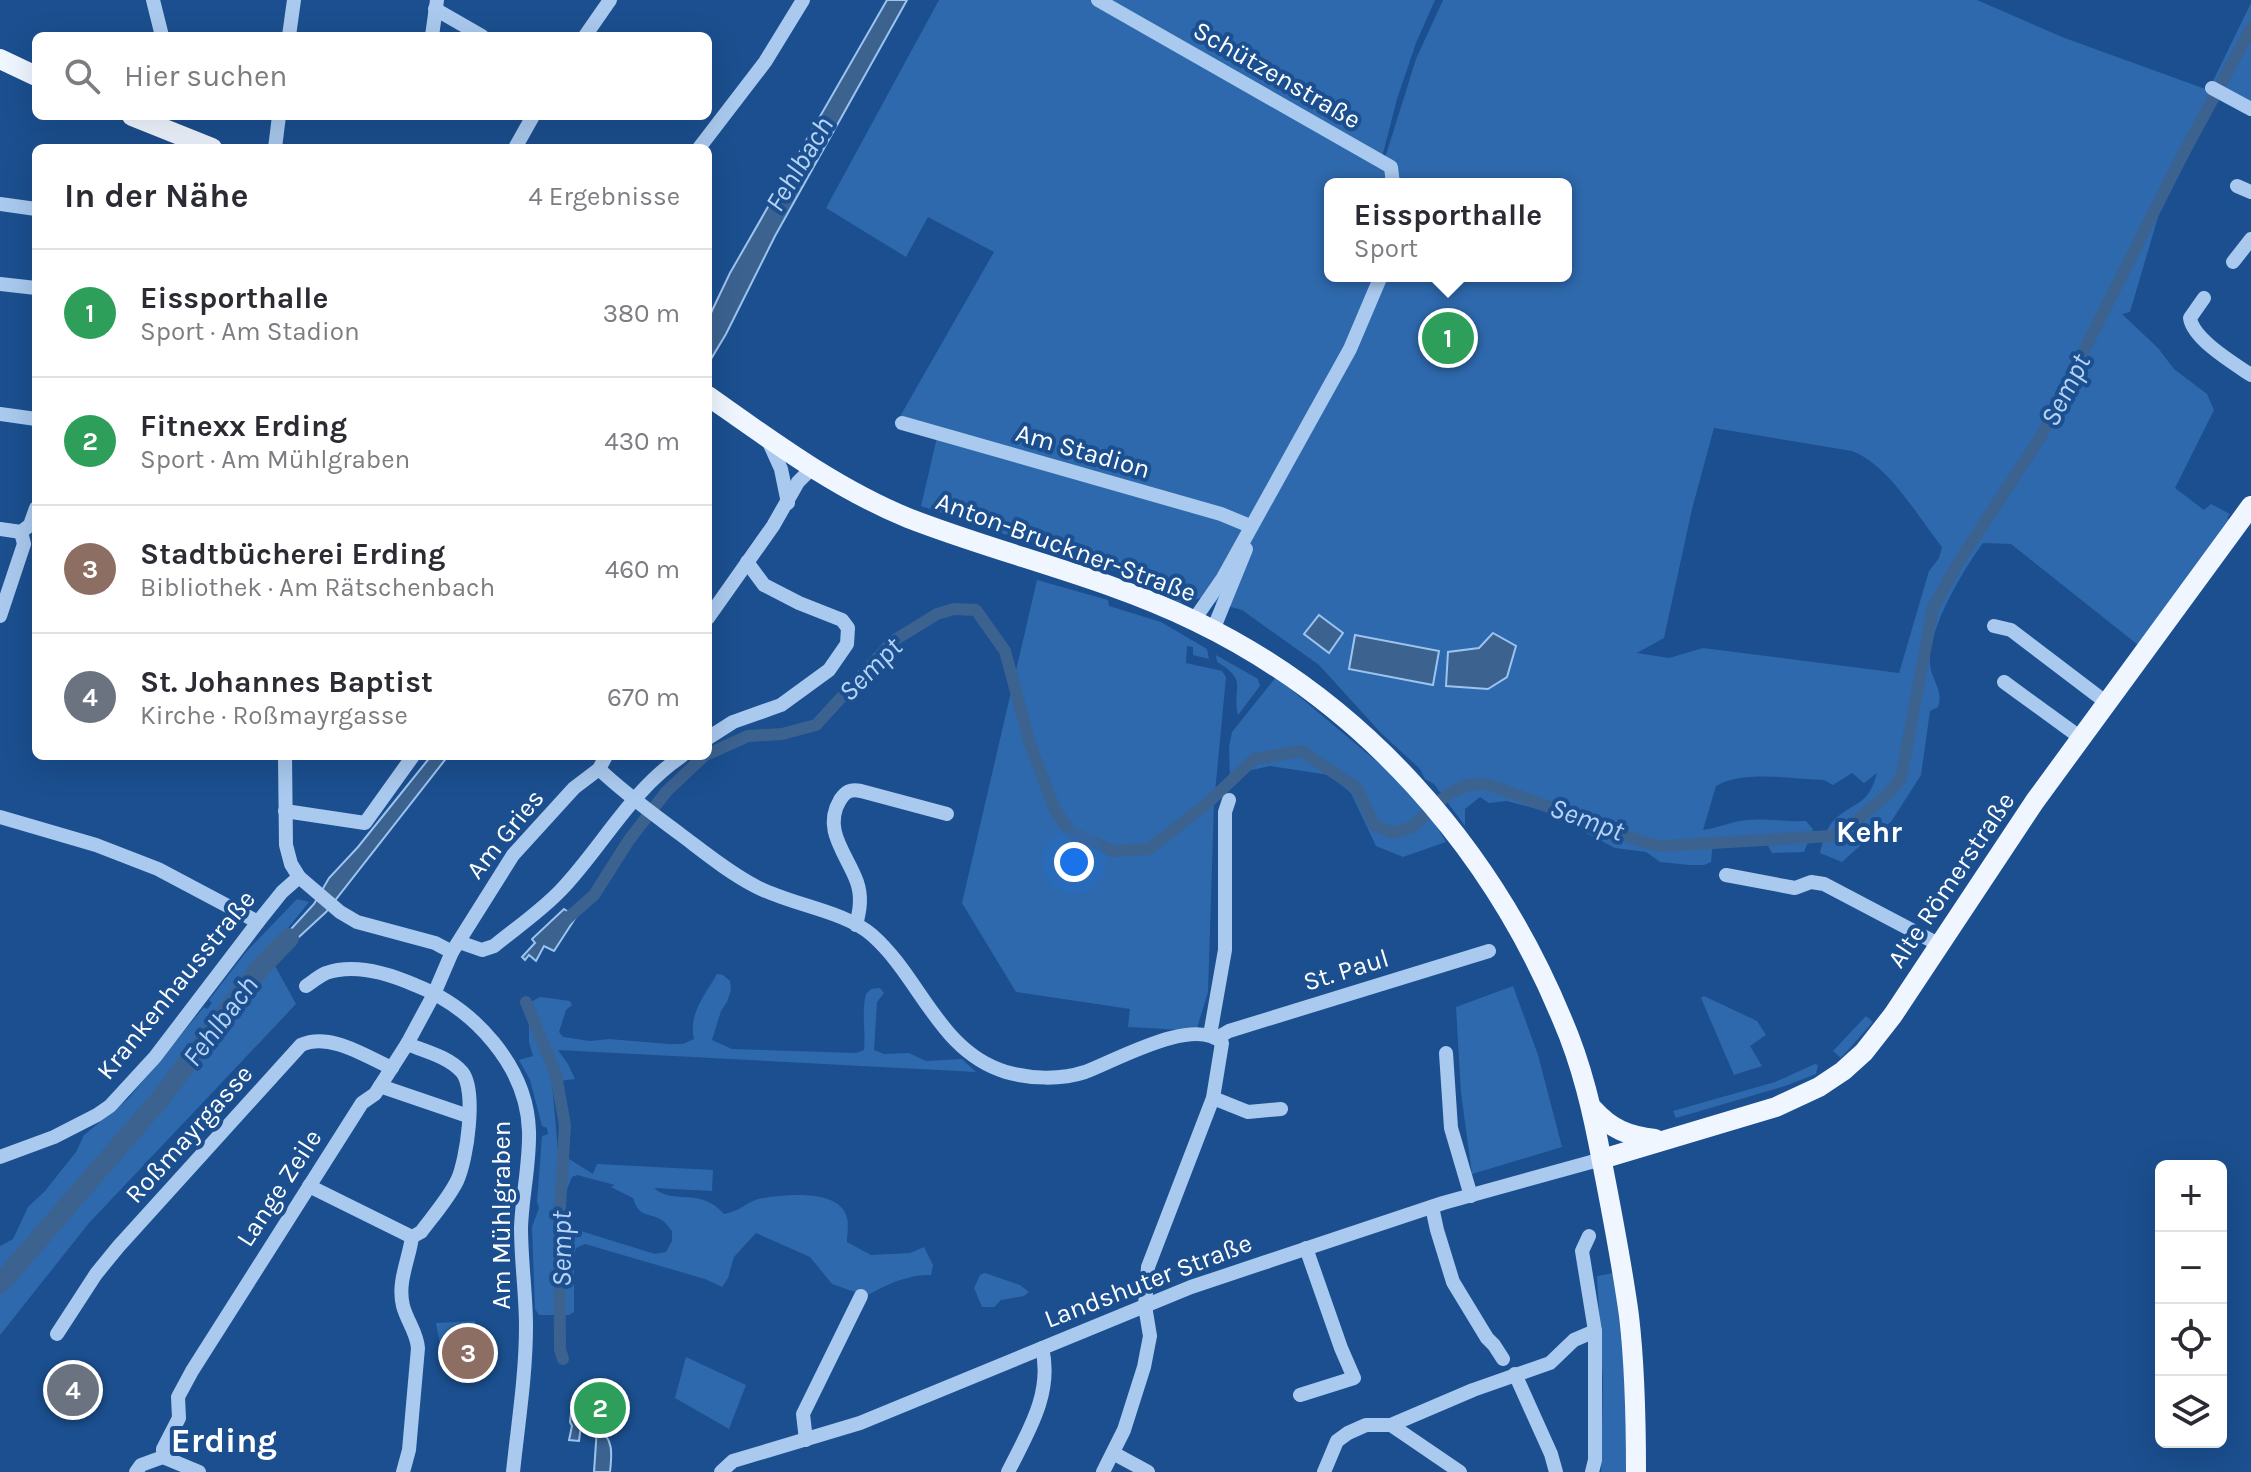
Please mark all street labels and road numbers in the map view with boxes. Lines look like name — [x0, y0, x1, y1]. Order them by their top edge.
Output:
street label: Schützenstraße — [1188, 15, 1366, 135]
street label: Am Stadion — [1012, 417, 1154, 485]
street label: Anton-Bruckner-Straße — [932, 485, 1200, 609]
street label: Am Gries — [459, 783, 551, 885]
street label: Alte Römerstraße — [1881, 786, 2021, 974]
street label: Krankenhausstraße — [90, 884, 262, 1086]
street label: St. Paul — [1299, 942, 1393, 998]
street label: Roßmayrgasse — [119, 1058, 259, 1210]
street label: Am Mühlgraben — [486, 1120, 517, 1310]
street label: Lange Zeile — [230, 1124, 328, 1252]
street label: Landshuter Straße — [1040, 1227, 1256, 1335]

